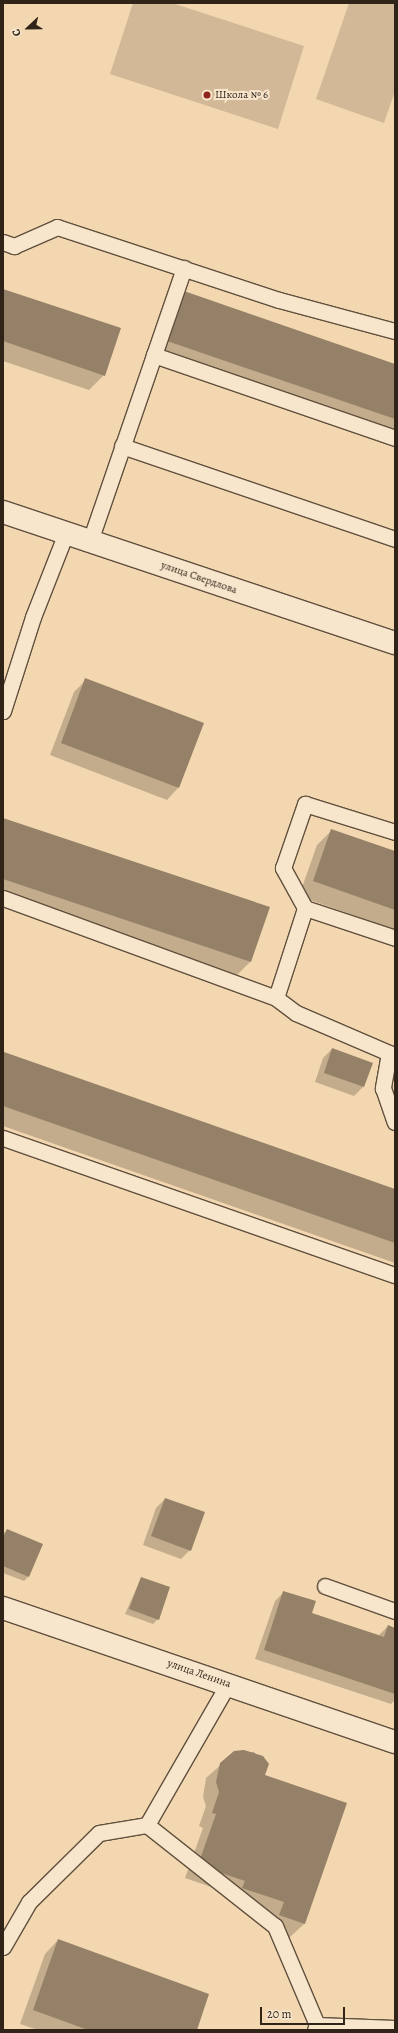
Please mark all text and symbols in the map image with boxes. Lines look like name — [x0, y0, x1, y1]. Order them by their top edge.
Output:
north arrow — [8, 8, 48, 48]
text: С — [8, 27, 25, 39]
place label: Школа № 6 — [215, 88, 268, 102]
marker: Школа № 6 — [202, 90, 212, 100]
street label: улица Свердлова — [159, 559, 239, 597]
street label: улица Ленина — [165, 1657, 233, 1691]
scale bar — [262, 1999, 347, 2025]
text: 20 m — [267, 2006, 291, 2022]

